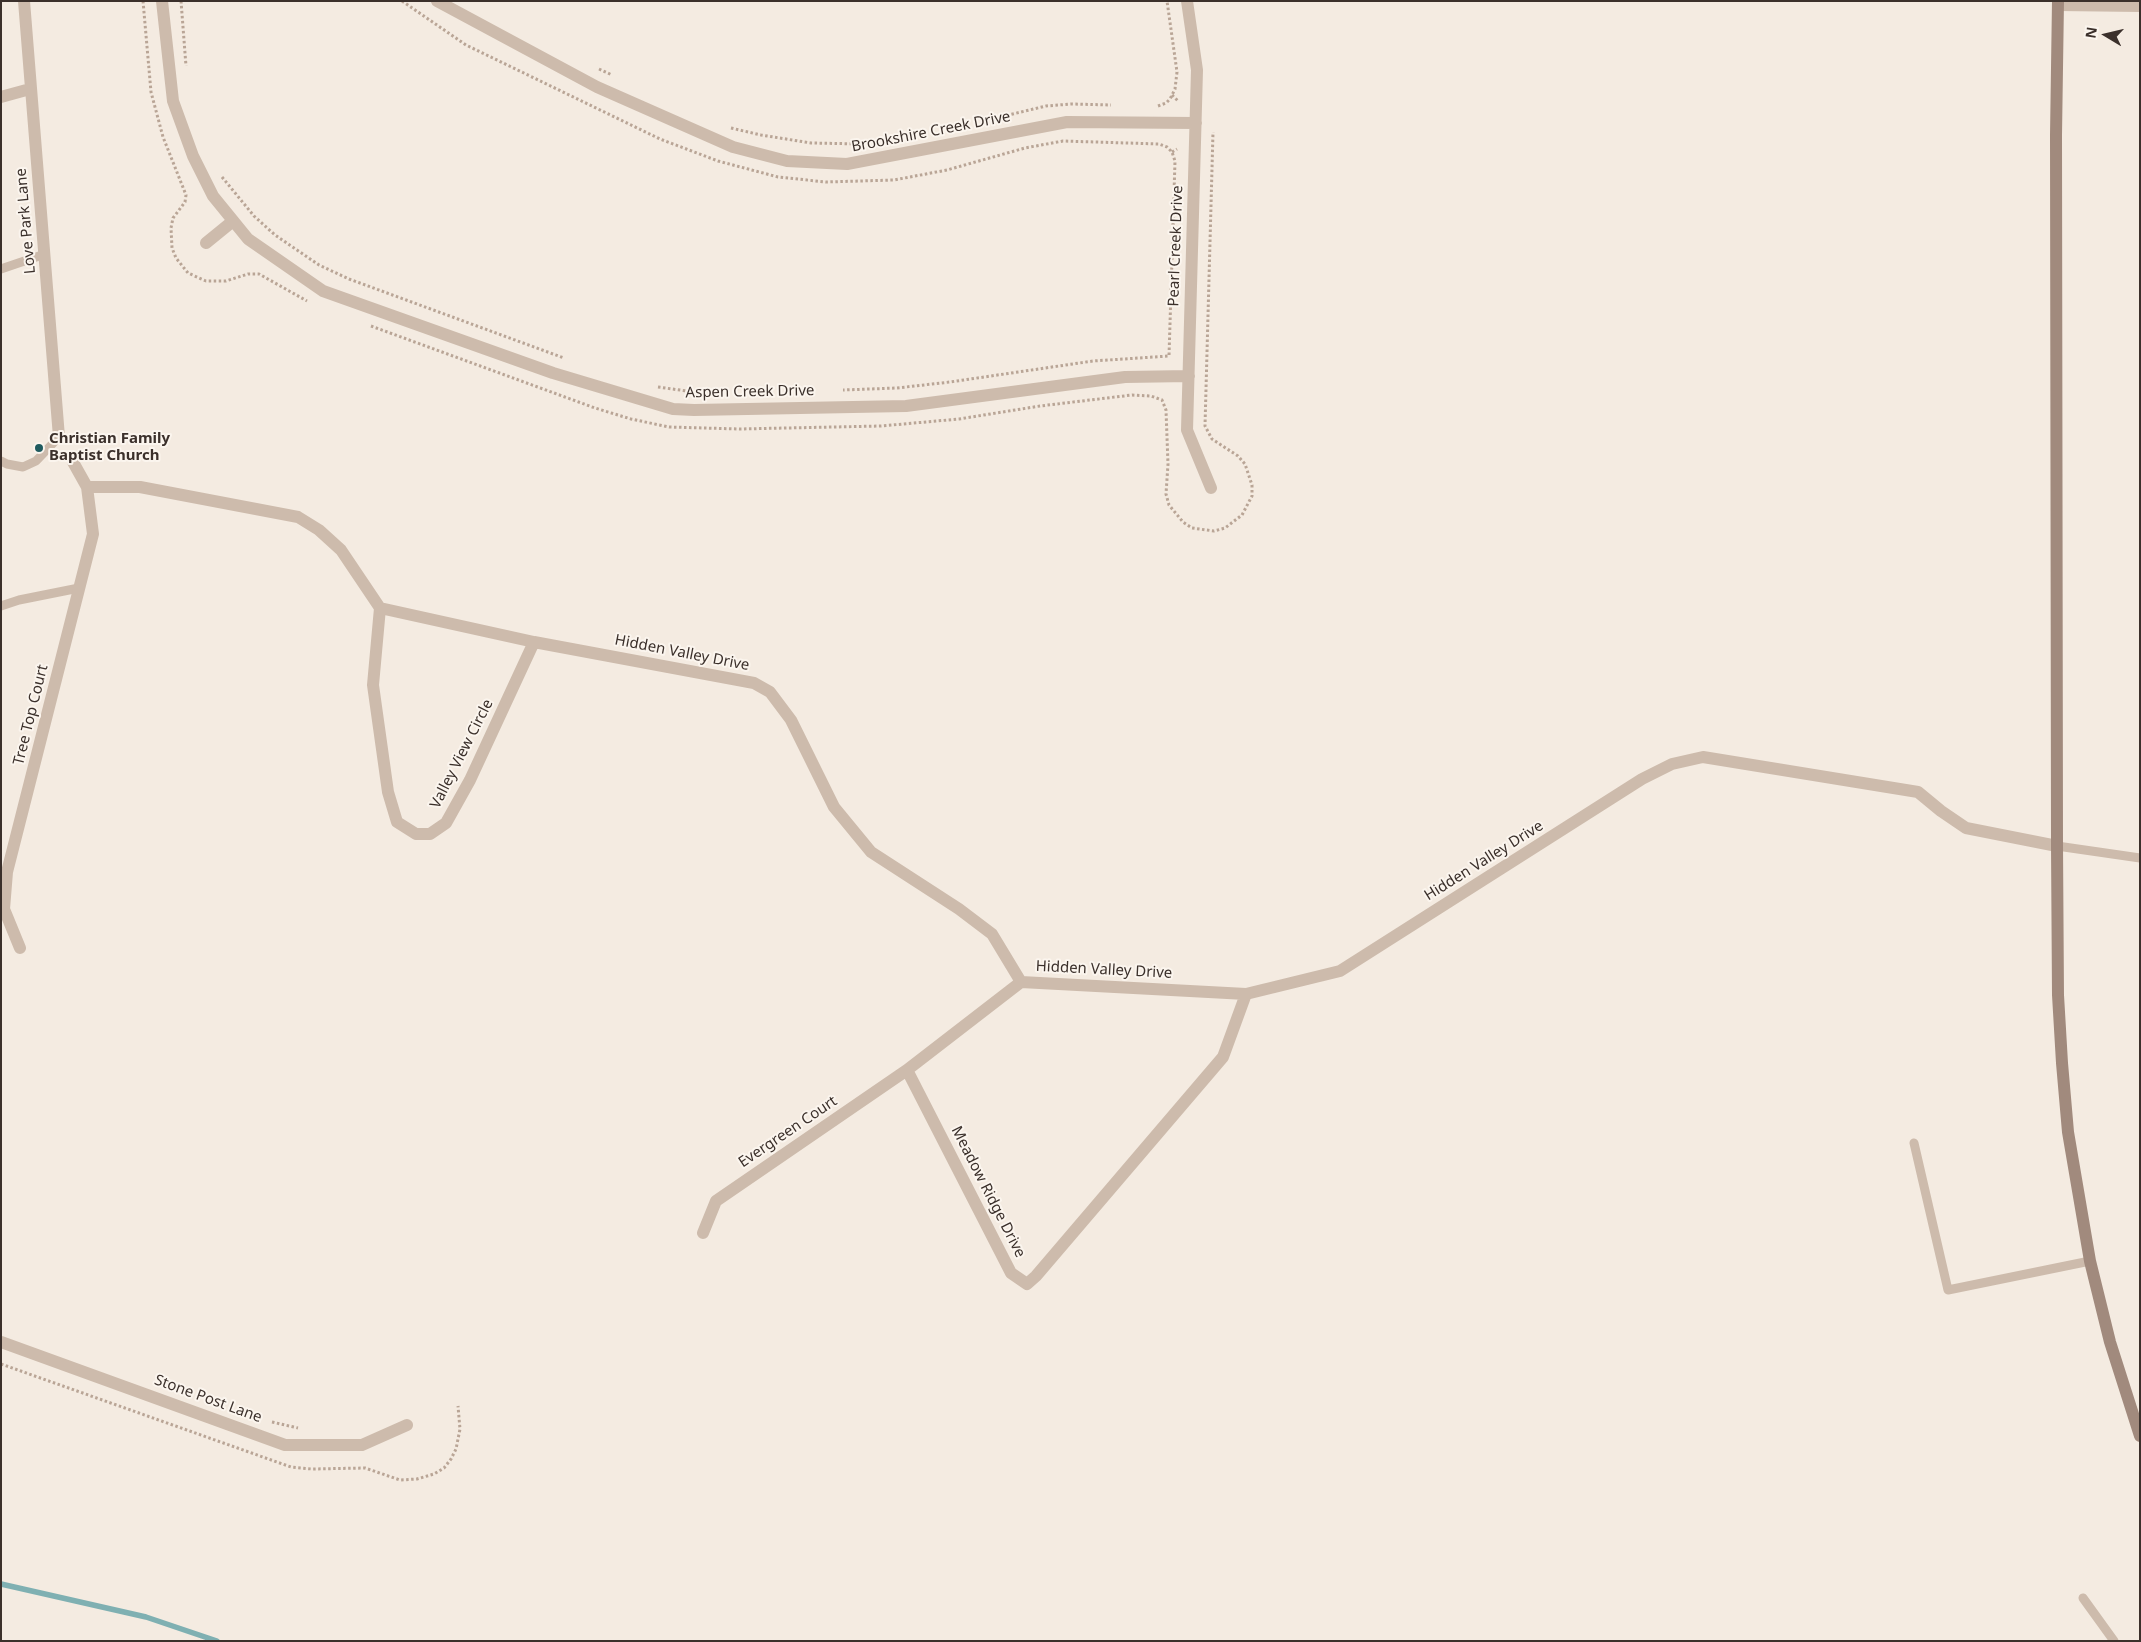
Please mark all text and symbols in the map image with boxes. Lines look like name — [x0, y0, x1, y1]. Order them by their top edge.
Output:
north arrow — [2081, 10, 2131, 60]
text: N — [2080, 25, 2101, 40]
street label: Brookshire Creek Drive — [850, 108, 1012, 156]
street label: Love Park Lane — [12, 167, 40, 275]
street label: Pearl Creek Drive — [1165, 185, 1187, 307]
street label: Aspen Creek Drive — [685, 382, 815, 402]
place label: Christian Family Baptist Church — [49, 430, 170, 465]
marker: Christian Family Baptist Church — [33, 442, 45, 454]
street label: Hidden Valley Drive — [613, 631, 751, 675]
street label: Tree Top Court — [10, 663, 52, 767]
street label: Valley View Circle — [427, 696, 497, 812]
street label: Hidden Valley Drive — [1421, 817, 1547, 905]
street label: Hidden Valley Drive — [1035, 957, 1173, 983]
street label: Evergreen Court — [735, 1092, 841, 1172]
street label: Meadow Ridge Drive — [947, 1123, 1029, 1261]
street label: Stone Post Lane — [152, 1371, 264, 1427]

